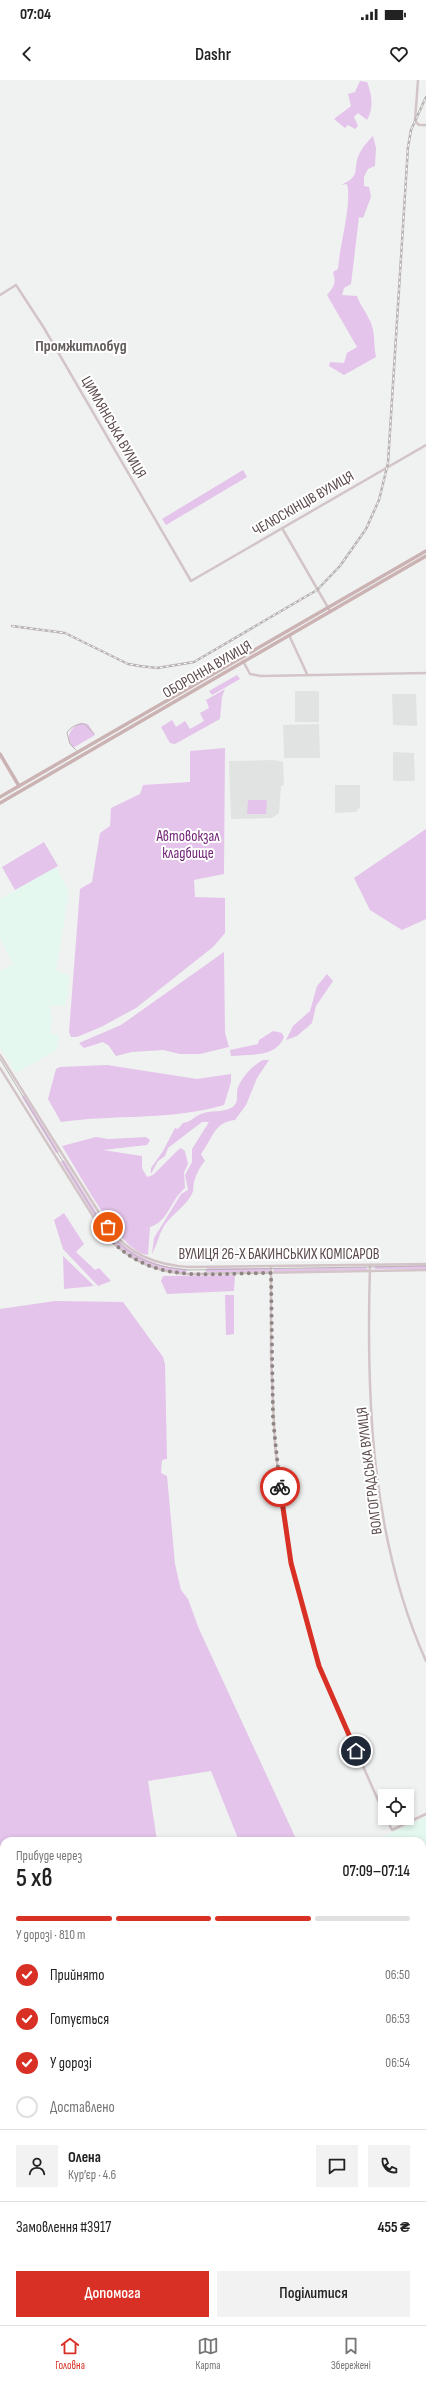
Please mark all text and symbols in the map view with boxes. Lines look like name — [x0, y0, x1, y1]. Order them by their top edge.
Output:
text: 07:04 — [20, 5, 51, 24]
icon: back — [16, 43, 38, 65]
icon: heart — [388, 43, 410, 65]
text: Dashr — [195, 44, 231, 65]
district label: Промжитлобуд — [35, 337, 127, 356]
street label: ЦИМЛЯНСЬКА ВУЛИЦЯ — [77, 373, 151, 482]
street label: ЧЕЛЮСКІНЦІВ ВУЛИЦЯ — [249, 467, 358, 540]
street label: ОБОРОННА ВУЛИЦЯ — [159, 636, 255, 703]
park label: Автовокзал кладбище — [156, 827, 220, 863]
pin — [91, 1210, 125, 1244]
icon: bag — [97, 1216, 119, 1238]
street label: ВУЛИЦЯ 26-Х БАКИНСЬКИХ КОМІСАРОВ — [178, 1245, 380, 1264]
street label: ВОЛГОГРАДСЬКА ВУЛИЦЯ — [352, 1406, 387, 1536]
courier — [260, 1467, 300, 1507]
icon: bike — [269, 1476, 291, 1498]
pin — [339, 1734, 373, 1768]
icon: home — [345, 1740, 367, 1762]
map controls — [378, 1789, 414, 1825]
button: locate — [378, 1789, 414, 1825]
text: Прибуде через — [16, 1848, 82, 1864]
text: 07:09–07:14 — [343, 1862, 410, 1881]
text: 5 хв — [16, 1863, 53, 1894]
text: У дорозі · 810 m — [16, 1927, 85, 1943]
icon: check — [16, 1964, 38, 1986]
text: Прийнято — [50, 1966, 104, 1985]
text: 06:50 — [385, 1967, 410, 1983]
icon: check — [16, 2008, 38, 2030]
text: Готується — [50, 2010, 109, 2029]
text: 06:53 — [385, 2011, 410, 2027]
icon: check — [16, 2052, 38, 2074]
text: У дорозі — [50, 2054, 92, 2073]
text: 06:54 — [385, 2055, 410, 2071]
text: Доставлено — [50, 2098, 115, 2117]
button: person — [16, 2145, 58, 2187]
button: chat — [316, 2145, 358, 2187]
button: phone — [368, 2145, 410, 2187]
text: Олена — [68, 2148, 101, 2167]
text: Кур’єр · 4.6 — [68, 2167, 116, 2183]
text: Замовлення #3917 — [16, 2218, 111, 2237]
text: 455 ₴ — [377, 2218, 410, 2237]
button: Допомога — [16, 2271, 209, 2317]
button: Поділитися — [217, 2271, 410, 2317]
tab: Головна — [55, 2335, 85, 2372]
tab: Карта — [195, 2335, 220, 2372]
tab: Збережені — [331, 2335, 371, 2372]

